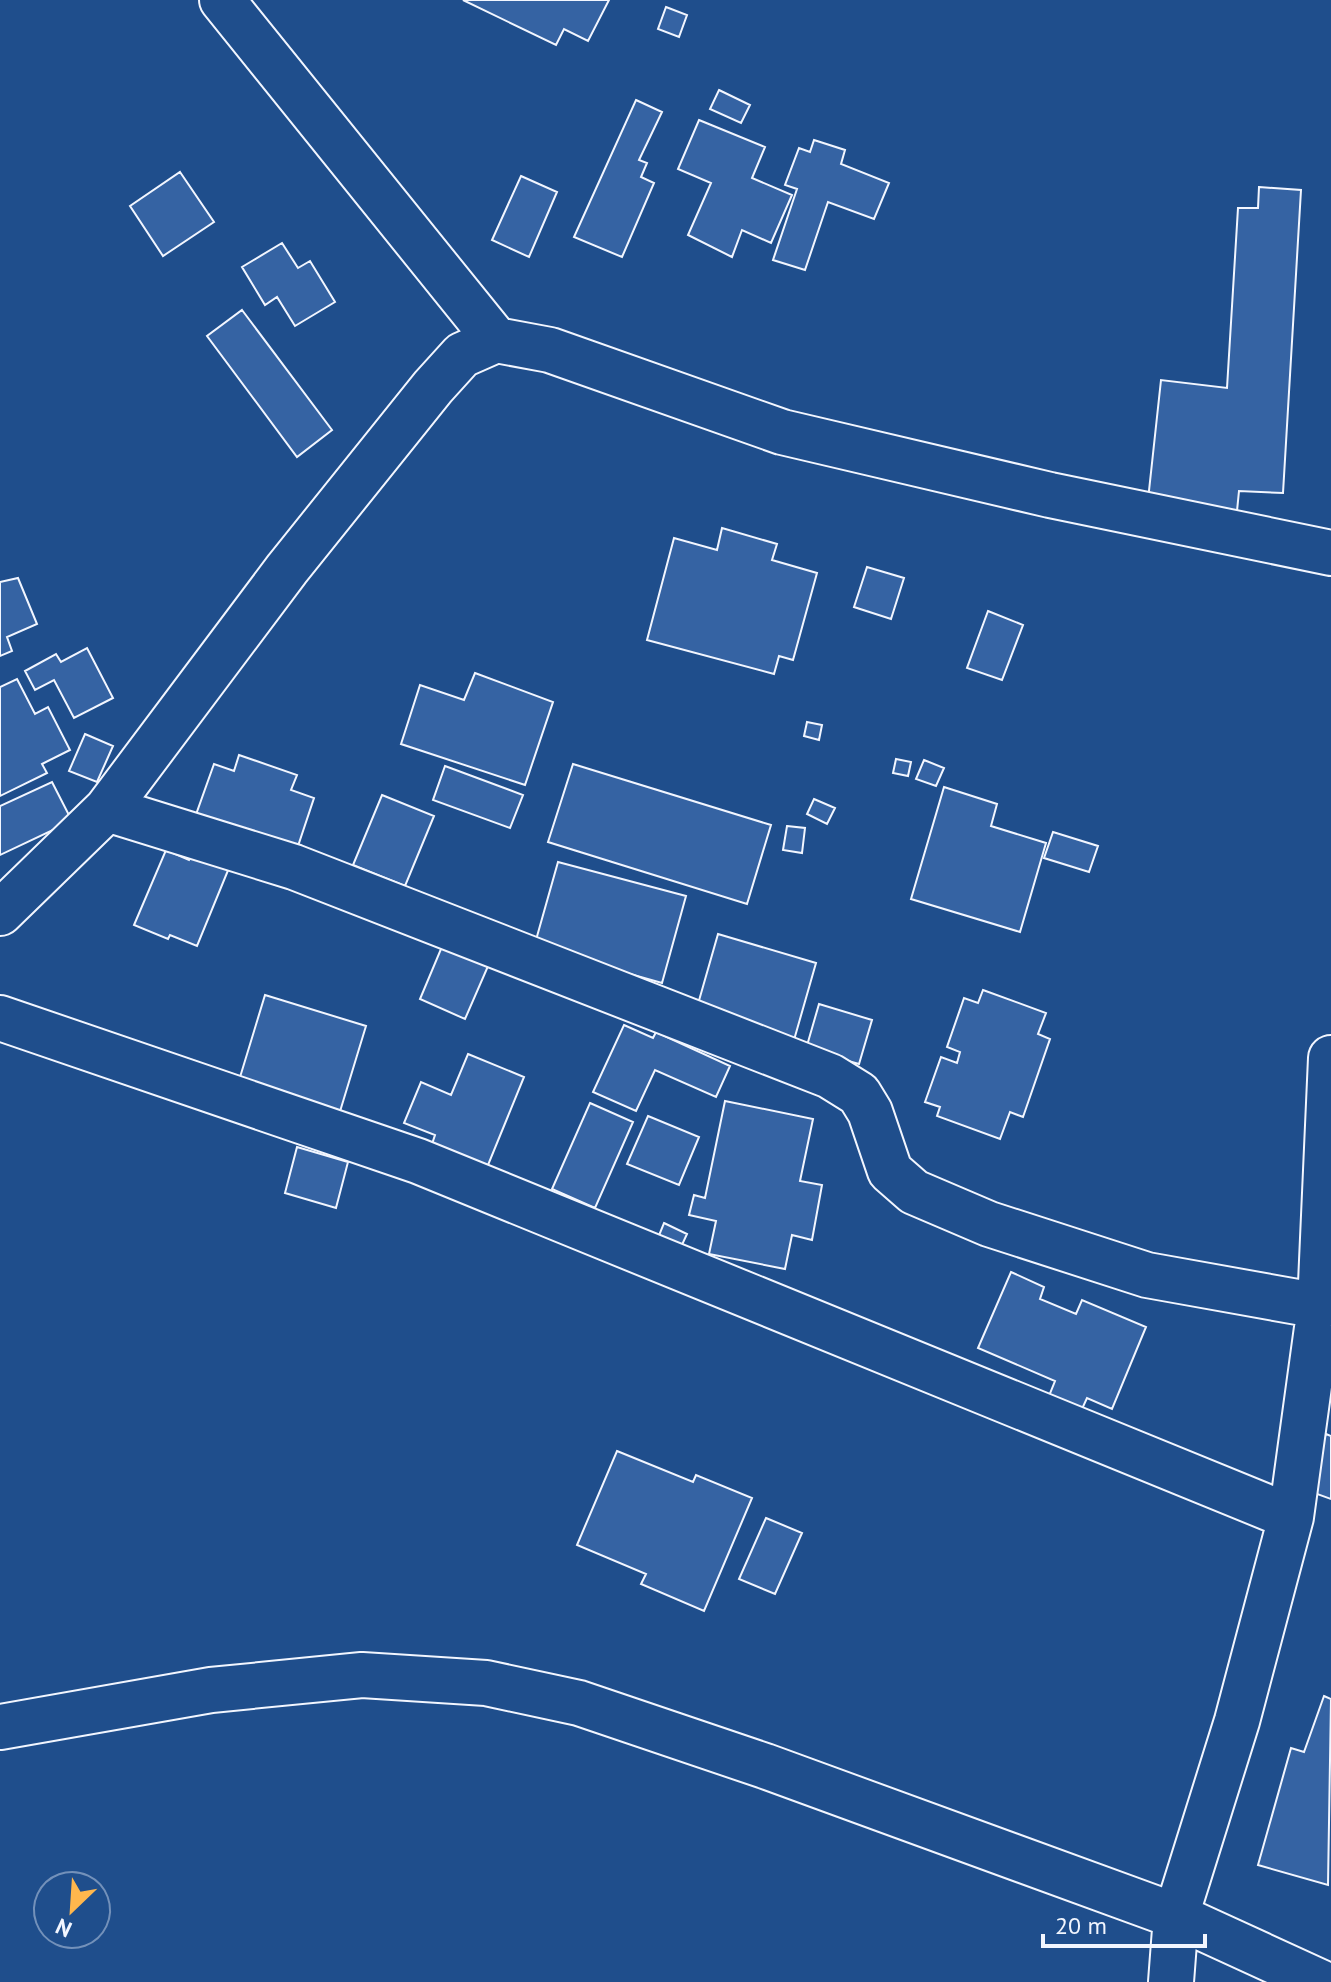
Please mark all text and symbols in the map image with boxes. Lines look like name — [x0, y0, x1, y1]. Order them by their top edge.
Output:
north arrow — [32, 1870, 112, 1950]
scale bar — [1043, 1898, 1205, 1948]
text: 20 m — [1055, 1910, 1107, 1941]
text: N — [51, 1912, 76, 1944]

